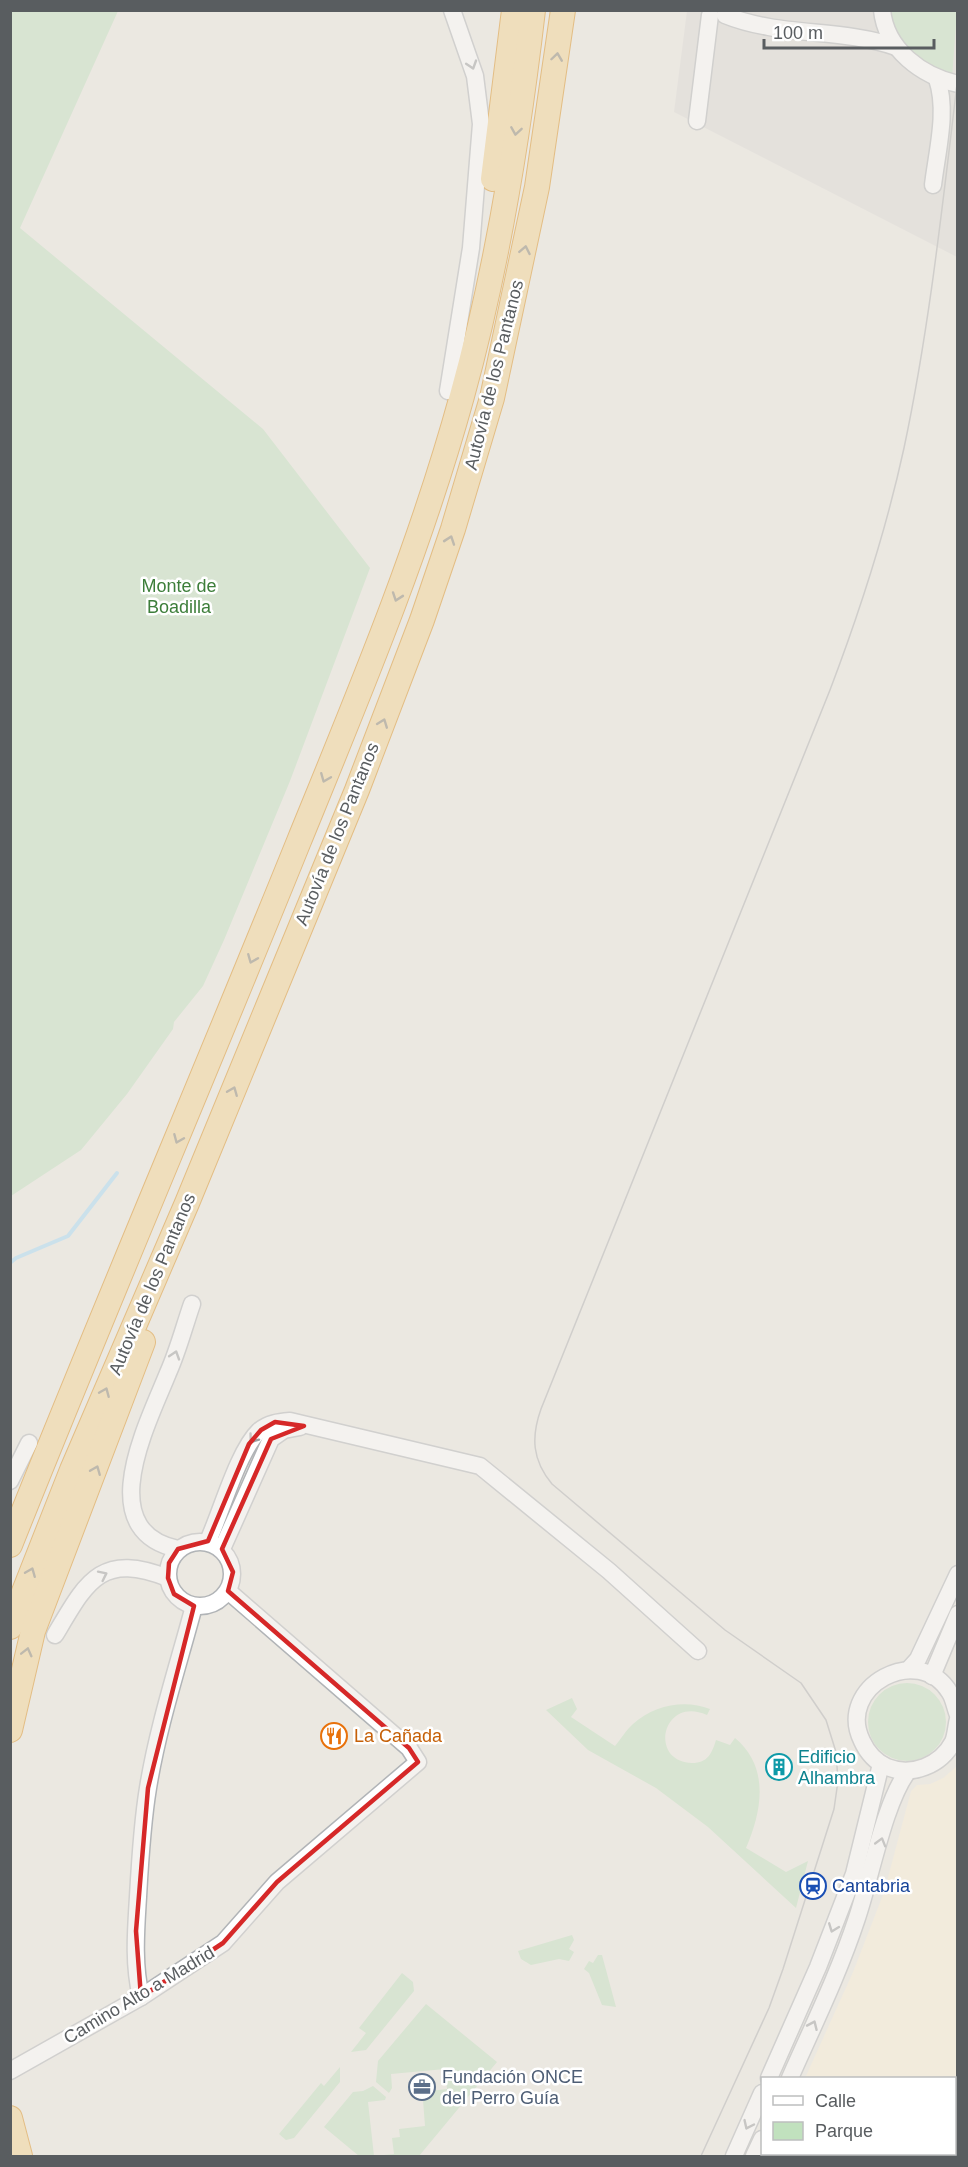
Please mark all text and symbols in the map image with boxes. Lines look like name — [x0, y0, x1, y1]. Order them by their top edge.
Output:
scale bar — [764, 12, 934, 50]
text: 100 m — [773, 23, 823, 43]
one-way arrow — [550, 53, 562, 62]
one-way arrow — [464, 59, 477, 70]
one-way arrow — [511, 126, 523, 135]
one-way arrow — [518, 245, 531, 255]
street label: Autovía de los Pantanos — [461, 278, 527, 472]
one-way arrow — [442, 535, 455, 546]
park label: Monte de Boadilla — [141, 576, 217, 617]
one-way arrow — [391, 591, 404, 602]
one-way arrow — [375, 718, 388, 729]
street label: Autovía de los Pantanos — [291, 740, 383, 928]
one-way arrow — [320, 772, 332, 783]
one-way arrow — [247, 952, 259, 963]
one-way arrow — [226, 1086, 238, 1097]
one-way arrow — [173, 1133, 185, 1144]
street label: Autovía de los Pantanos — [105, 1190, 199, 1378]
one-way arrow — [168, 1350, 180, 1361]
one-way arrow — [98, 1388, 110, 1399]
one-way arrow — [249, 1433, 260, 1444]
one-way arrow — [89, 1465, 101, 1476]
one-way arrow — [24, 1568, 36, 1579]
one-way arrow — [97, 1570, 108, 1582]
one-way arrow — [20, 1648, 32, 1658]
restaurant icon: La Cañada — [319, 1721, 349, 1751]
place label: La Cañada — [354, 1726, 443, 1746]
place label: Edificio Alhambra — [798, 1747, 876, 1788]
building icon: Edificio Alhambra — [764, 1752, 794, 1782]
one-way arrow — [873, 1837, 886, 1847]
station icon: Cantabria — [798, 1871, 828, 1901]
place label: Cantabria — [832, 1876, 911, 1896]
one-way arrow — [827, 1922, 840, 1933]
street label: Camino Alto a Madrid — [60, 1942, 218, 2048]
one-way arrow — [806, 2020, 818, 2031]
place label: Fundación ONCE del Perro Guía — [442, 2067, 583, 2108]
office icon: Fundación ONCE del Perro Guía — [407, 2072, 437, 2102]
legend — [761, 2077, 956, 2155]
text: Calle — [815, 2091, 856, 2111]
one-way arrow — [744, 2119, 756, 2130]
text: Parque — [815, 2121, 873, 2141]

